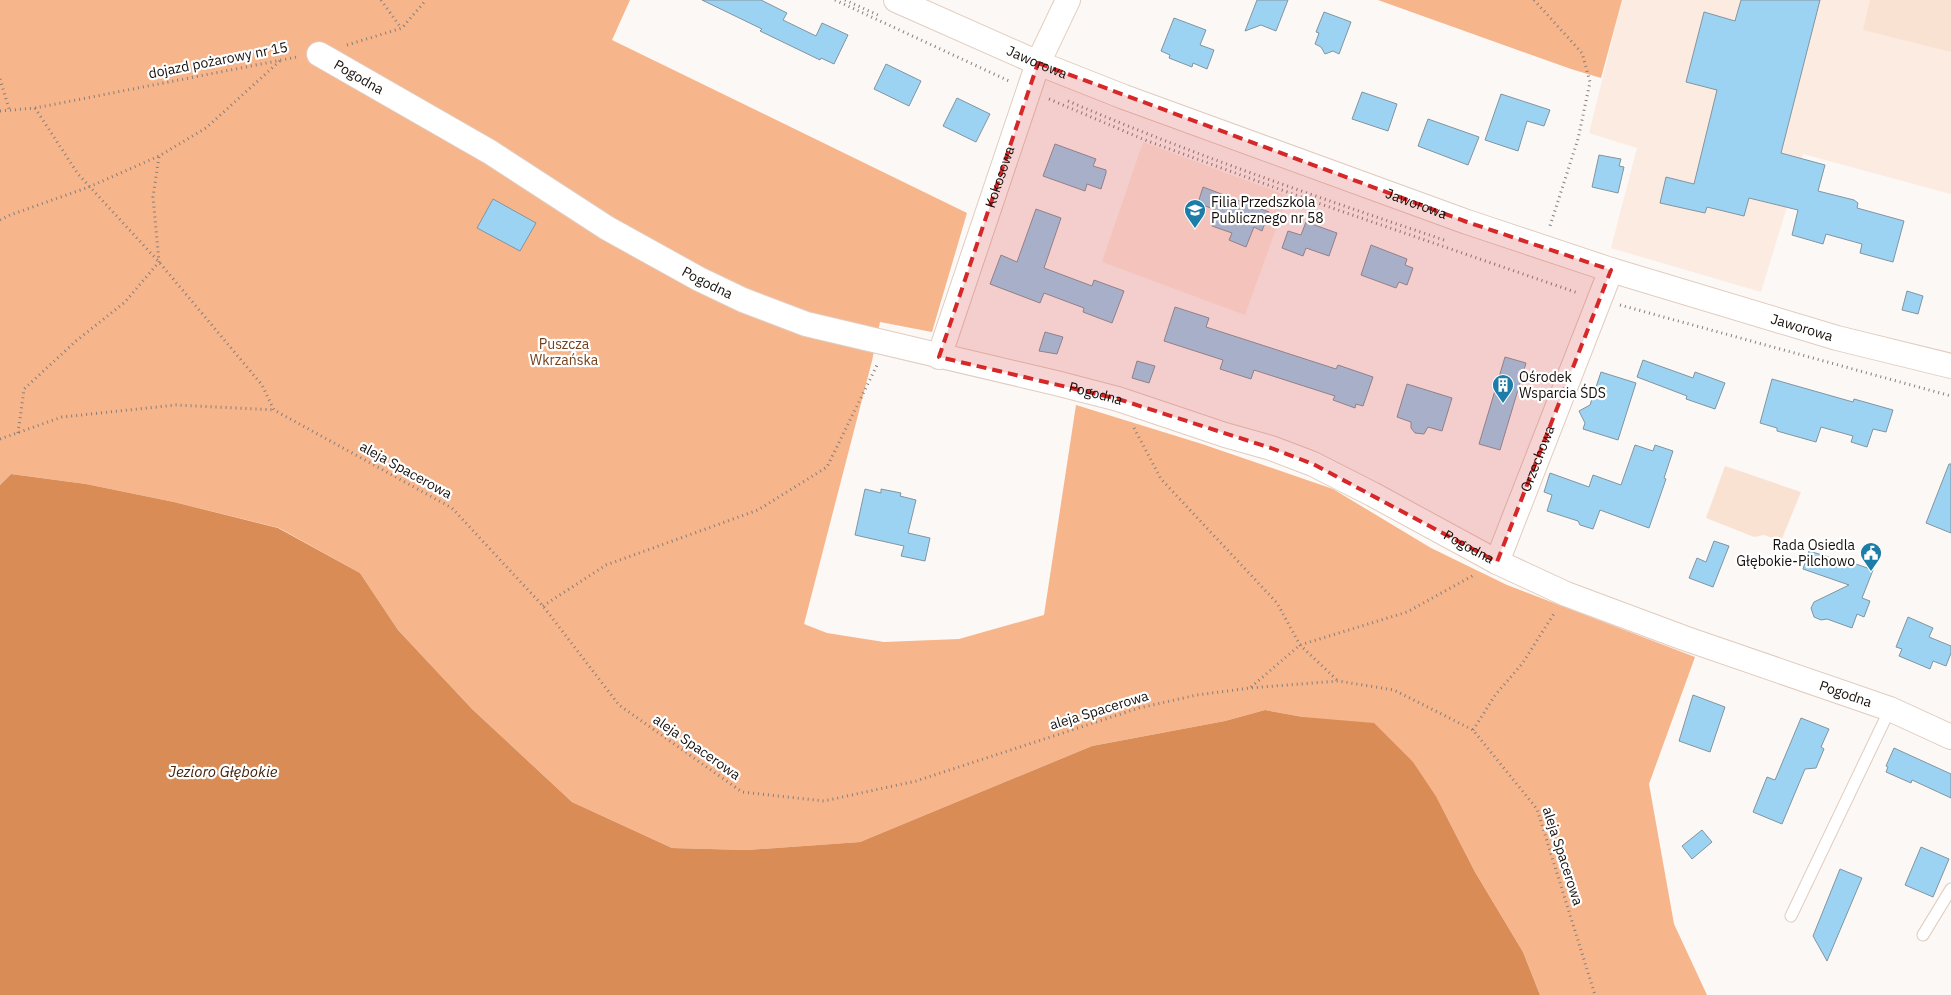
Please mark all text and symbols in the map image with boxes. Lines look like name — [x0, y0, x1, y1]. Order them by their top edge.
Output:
street label: dojazd pożarowy nr 15 — [147, 38, 289, 82]
street label: Jaworowa — [1004, 41, 1070, 83]
street label: Pogodna — [331, 55, 388, 99]
street label: Kokosowa — [981, 143, 1019, 210]
street label: Jaworowa — [1383, 184, 1450, 223]
place label: Filia Przedszkola Publicznego nr 58 — [1211, 193, 1324, 227]
school or university icon: Filia Przedszkola Publicznego nr 58 — [1183, 198, 1207, 229]
street label: Pogodna — [679, 262, 736, 303]
street label: Jaworowa — [1769, 310, 1836, 345]
park label: Puszcza Wkrzańska — [530, 335, 599, 369]
place label: Ośrodek Wsparcia ŚDS — [1519, 368, 1606, 402]
building icon: Ośrodek Wsparcia ŚDS — [1491, 373, 1515, 404]
street label: Pogodna — [1067, 378, 1126, 409]
street label: Orzechowa — [1516, 422, 1559, 494]
street label: aleja Spacerowa — [357, 437, 456, 503]
street label: Pogodna — [1441, 526, 1498, 568]
place label: Rada Osiedla Głębokie-Pilchowo — [1736, 536, 1856, 570]
public building icon: Rada Osiedla Głębokie-Pilchowo — [1859, 541, 1883, 572]
street label: Pogodna — [1817, 676, 1875, 711]
street label: aleja Spacerowa — [1047, 686, 1151, 734]
street label: aleja Spacerowa — [650, 710, 745, 784]
water label: Jezioro Głębokie — [168, 762, 278, 781]
street label: aleja Spacerowa — [1539, 804, 1588, 908]

